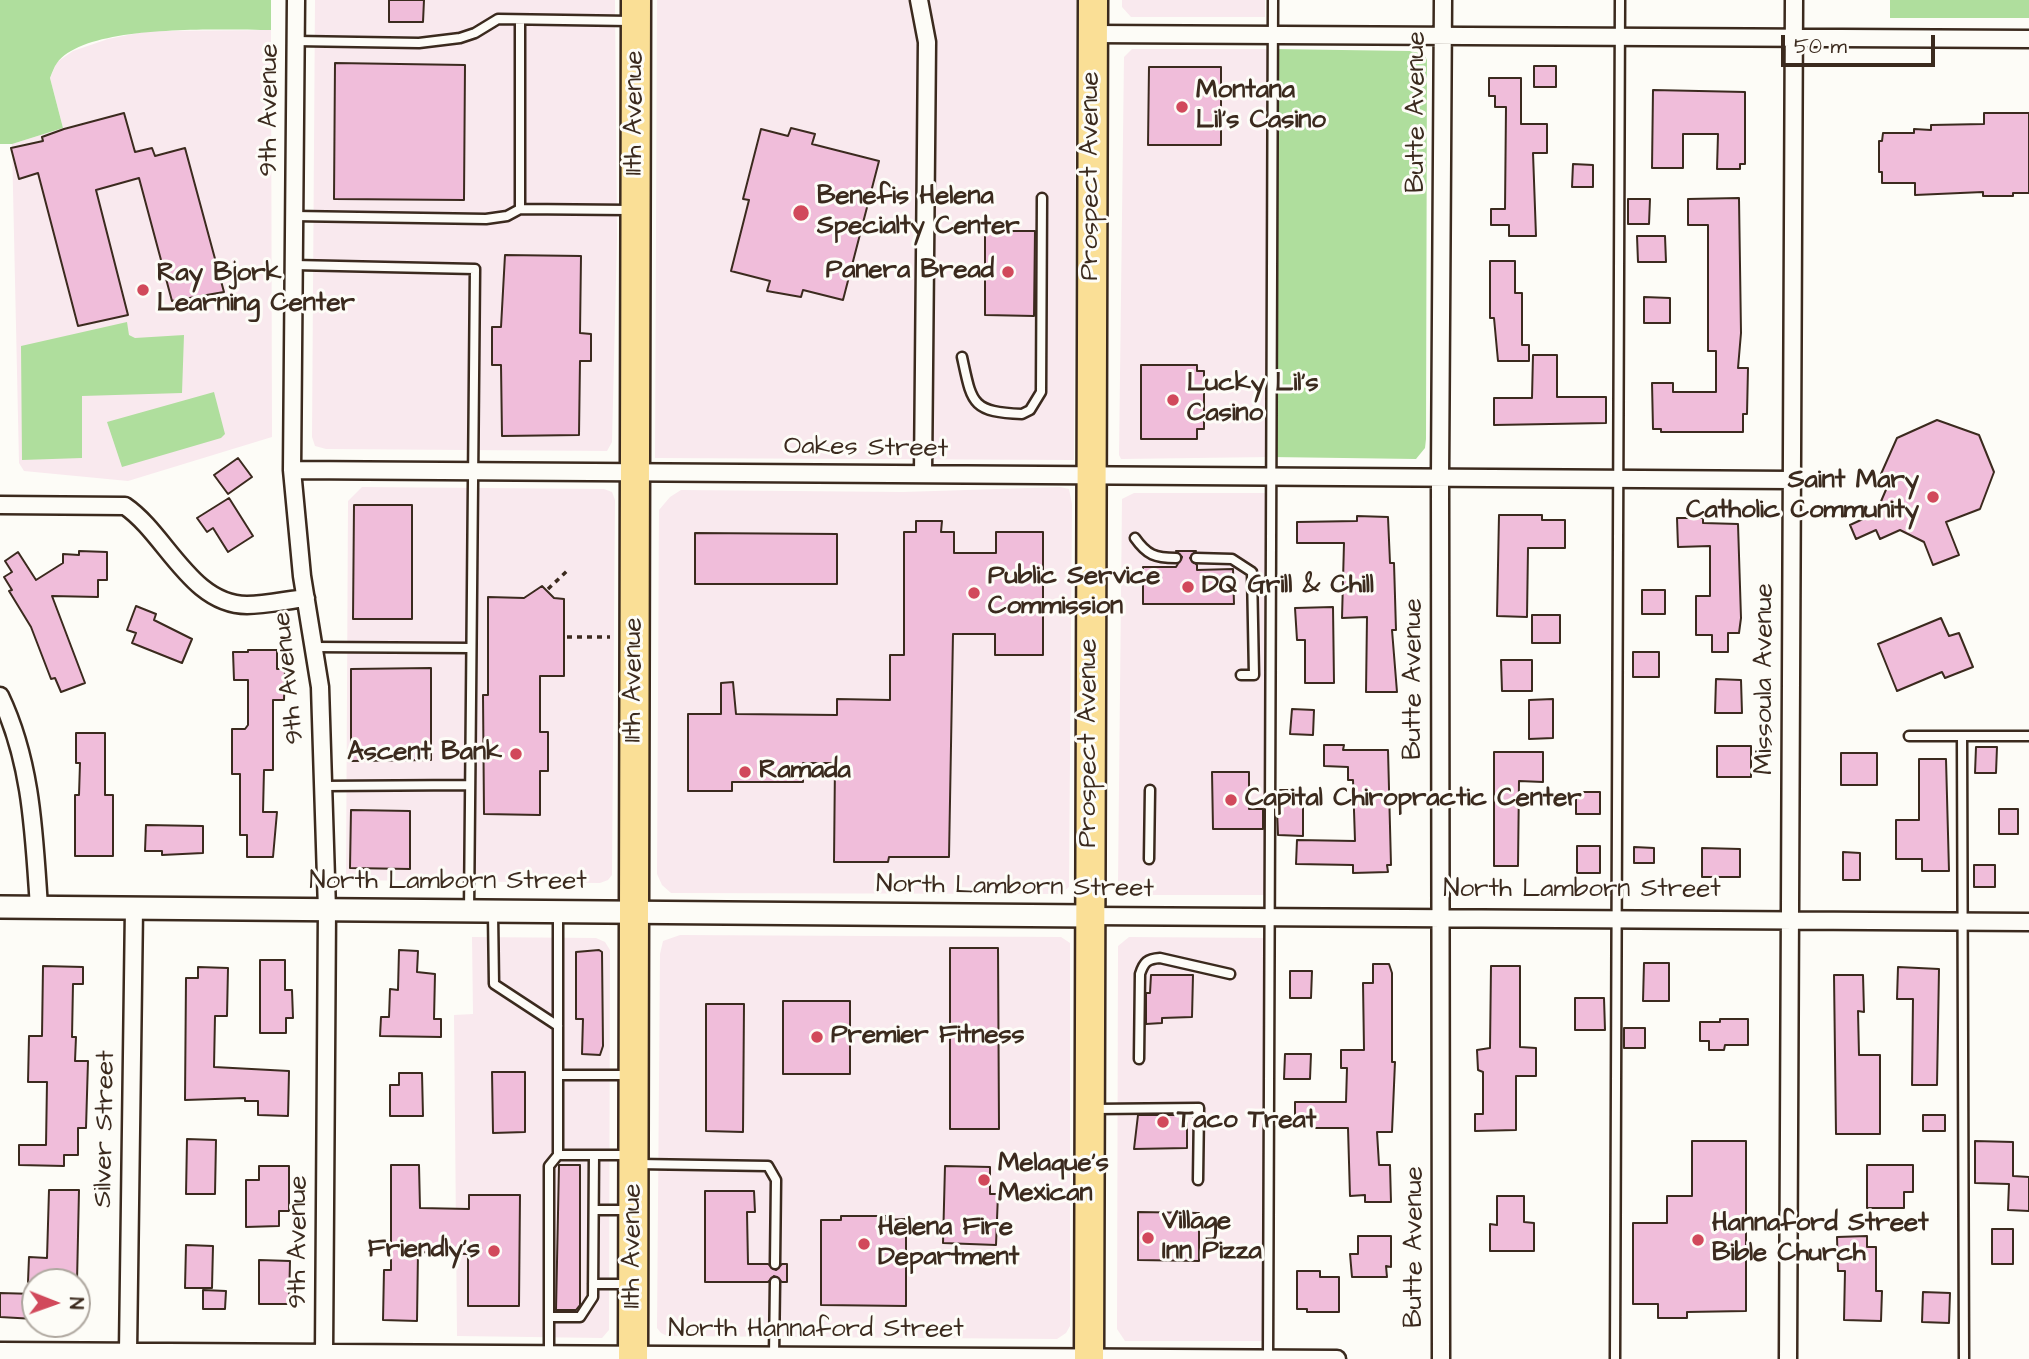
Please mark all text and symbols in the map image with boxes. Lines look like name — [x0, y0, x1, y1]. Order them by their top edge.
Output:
scale bar — [1784, 21, 1938, 65]
street label: Butte Avenue — [1402, 31, 1434, 193]
text: 50 m — [1794, 32, 1847, 61]
street label: 9th Avenue — [255, 43, 287, 177]
street label: 11th Avenue — [620, 51, 652, 175]
street label: Prospect Avenue — [1076, 72, 1108, 280]
place label: Montana Lil's Casino — [1196, 76, 1326, 138]
marker: Montana Lil's Casino — [1174, 99, 1190, 115]
place label: Benefis Helena Specialty Center — [817, 182, 1020, 244]
marker: Benefis Helena Specialty Center — [791, 203, 811, 223]
place label: Panera Bread — [826, 256, 994, 288]
place label: Ray Bjork Learning Center — [157, 259, 355, 320]
marker: Panera Bread — [1000, 264, 1016, 280]
marker: Ray Bjork Learning Center — [135, 282, 151, 298]
place label: Lucky Lil's Casino — [1187, 369, 1319, 430]
marker: Lucky Lil's Casino — [1165, 392, 1181, 408]
street label: Oakes Street — [784, 432, 948, 466]
place label: Saint Mary Catholic Community — [1686, 466, 1919, 528]
marker: Saint Mary Catholic Community — [1925, 489, 1941, 505]
place label: Public Service Commission — [988, 562, 1160, 624]
place label: DQ Grill & Chill — [1202, 571, 1374, 603]
marker: DQ Grill & Chill — [1180, 579, 1196, 595]
street label: Missoula Avenue — [1750, 583, 1782, 775]
marker: Public Service Commission — [966, 585, 982, 601]
street label: Butte Avenue — [1399, 598, 1431, 760]
street label: 9th Avenue — [268, 610, 312, 746]
street label: 11th Avenue — [619, 618, 651, 742]
street label: Prospect Avenue — [1074, 639, 1106, 847]
place label: Ascent Bank — [347, 738, 502, 770]
marker: Ascent Bank — [508, 746, 524, 762]
place label: Ramada — [759, 756, 851, 788]
marker: Ramada — [737, 764, 753, 780]
place label: Capital Chiropractic Center — [1245, 784, 1582, 816]
marker: Capital Chiropractic Center — [1223, 792, 1239, 808]
street label: North Lamborn Street — [309, 867, 587, 899]
street label: North Lamborn Street — [876, 870, 1154, 906]
street label: North Lamborn Street — [1443, 875, 1721, 907]
place label: Premier Fitness — [831, 1021, 1025, 1053]
marker: Premier Fitness — [809, 1029, 825, 1045]
street label: Silver Street — [89, 1050, 123, 1208]
place label: Taco Treat — [1177, 1106, 1316, 1138]
marker: Taco Treat — [1155, 1114, 1171, 1130]
place label: Melaque's Mexican — [998, 1149, 1109, 1210]
street label: Butte Avenue — [1400, 1166, 1432, 1328]
marker: Melaque's Mexican — [976, 1172, 992, 1188]
street label: 9th Avenue — [284, 1175, 316, 1309]
street label: 11th Avenue — [618, 1184, 650, 1308]
place label: Village Inn Pizza — [1162, 1207, 1262, 1268]
place label: Hannaford Street Bible Church — [1712, 1209, 1929, 1270]
place label: Helena Fire Department — [878, 1213, 1019, 1274]
marker: Village Inn Pizza — [1140, 1230, 1156, 1246]
marker: Hannaford Street Bible Church — [1690, 1232, 1706, 1248]
place label: Friendly's — [368, 1235, 480, 1267]
marker: Helena Fire Department — [856, 1236, 872, 1252]
marker: Friendly's — [486, 1243, 502, 1259]
north arrow — [21, 1268, 91, 1338]
text: N — [62, 1297, 89, 1310]
street label: North Hannaford Street — [668, 1315, 964, 1347]

